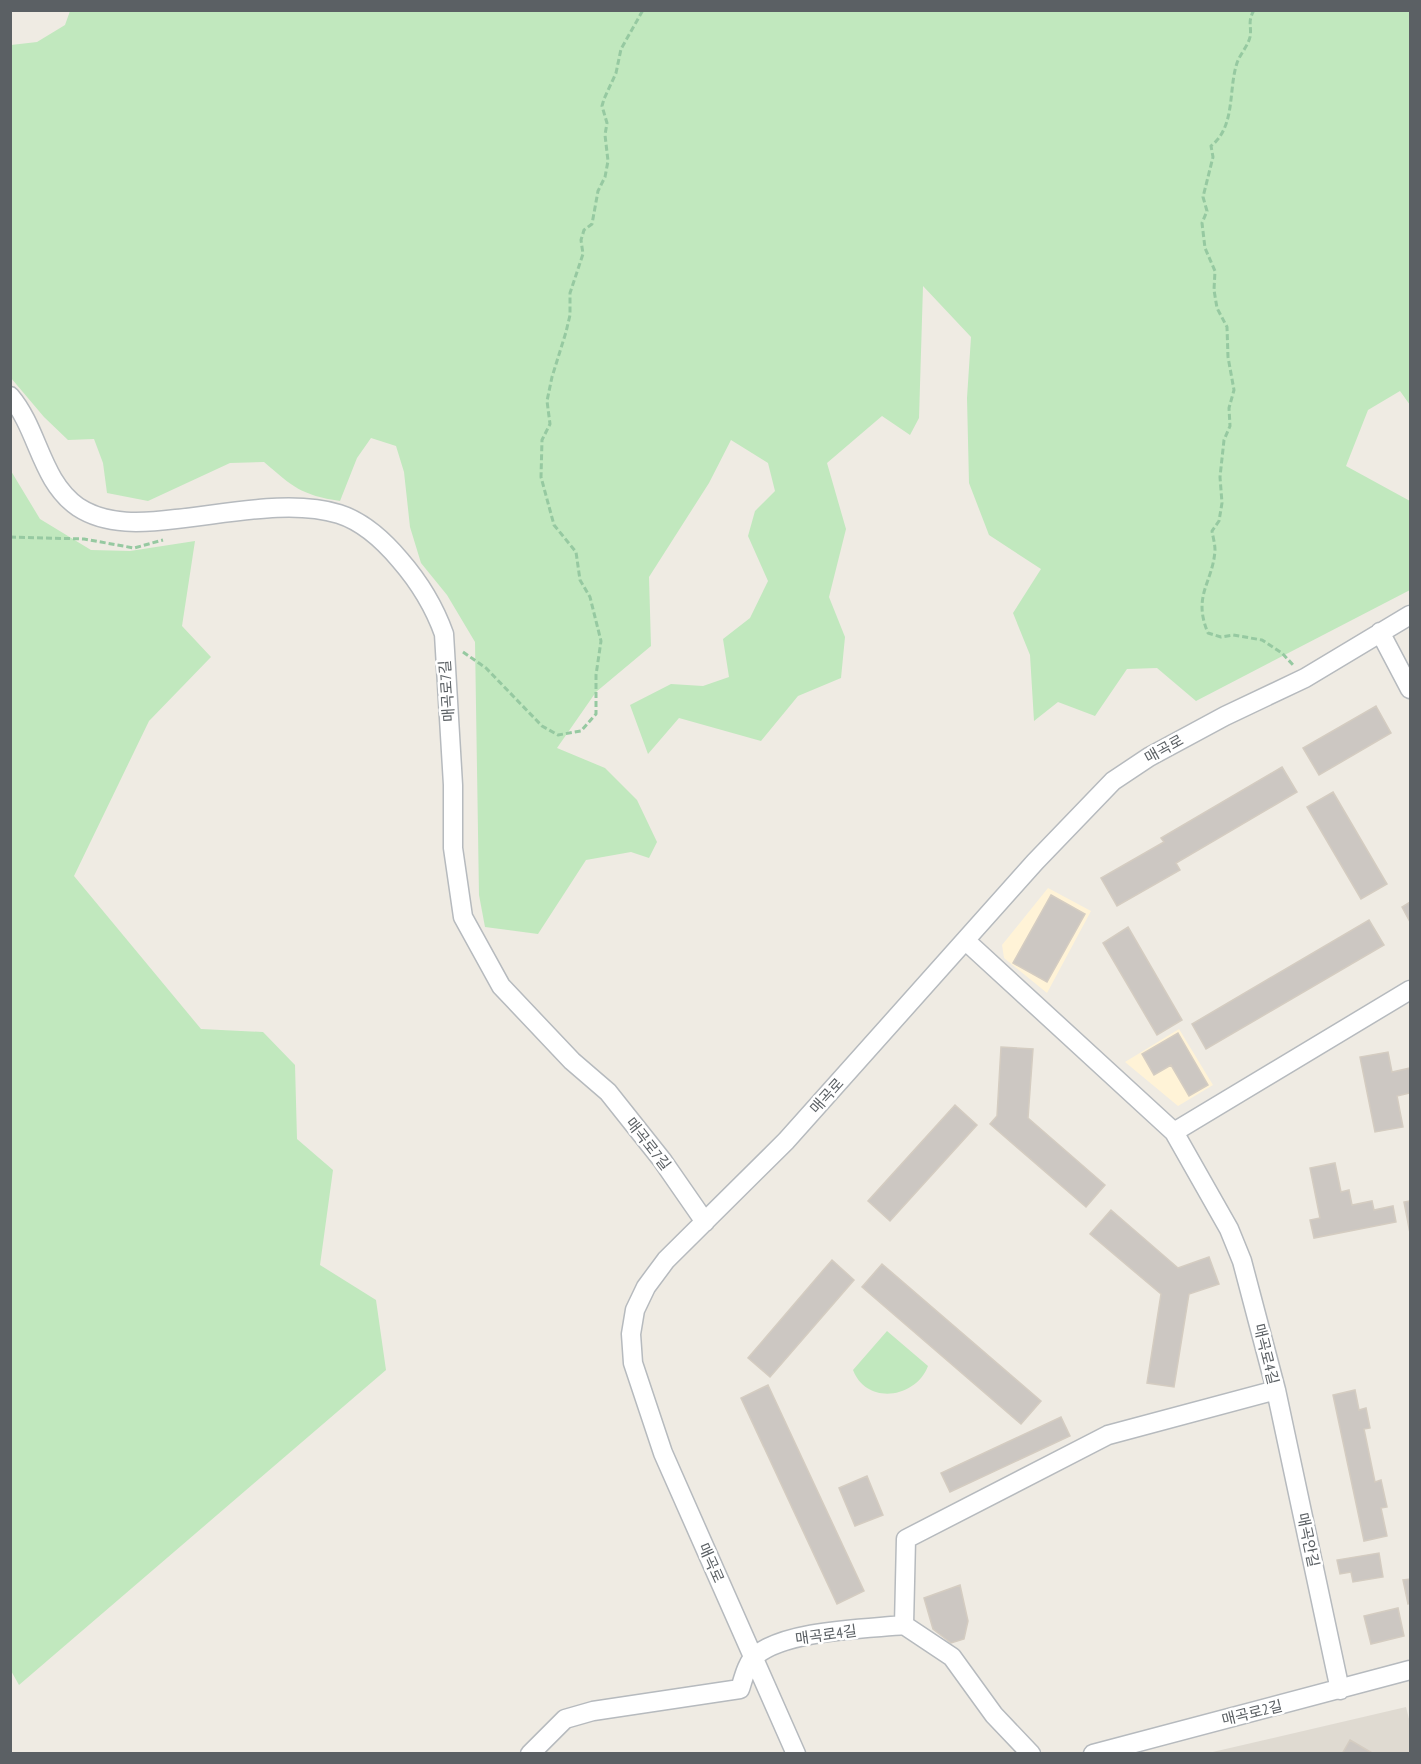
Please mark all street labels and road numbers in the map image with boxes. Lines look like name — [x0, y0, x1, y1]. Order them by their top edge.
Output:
street label: 매곡로7길 — [435, 659, 458, 723]
street label: 매곡로 — [1141, 730, 1186, 767]
street label: 매곡로 — [806, 1074, 848, 1117]
street label: 매곡로7길 — [622, 1113, 675, 1174]
street label: 매곡로4길 — [1250, 1322, 1283, 1386]
street label: 매곡안길 — [1293, 1511, 1324, 1569]
street label: 매곡로 — [694, 1540, 729, 1586]
street label: 매곡로4길 — [794, 1621, 858, 1648]
street label: 매곡로2길 — [1220, 1696, 1284, 1729]

